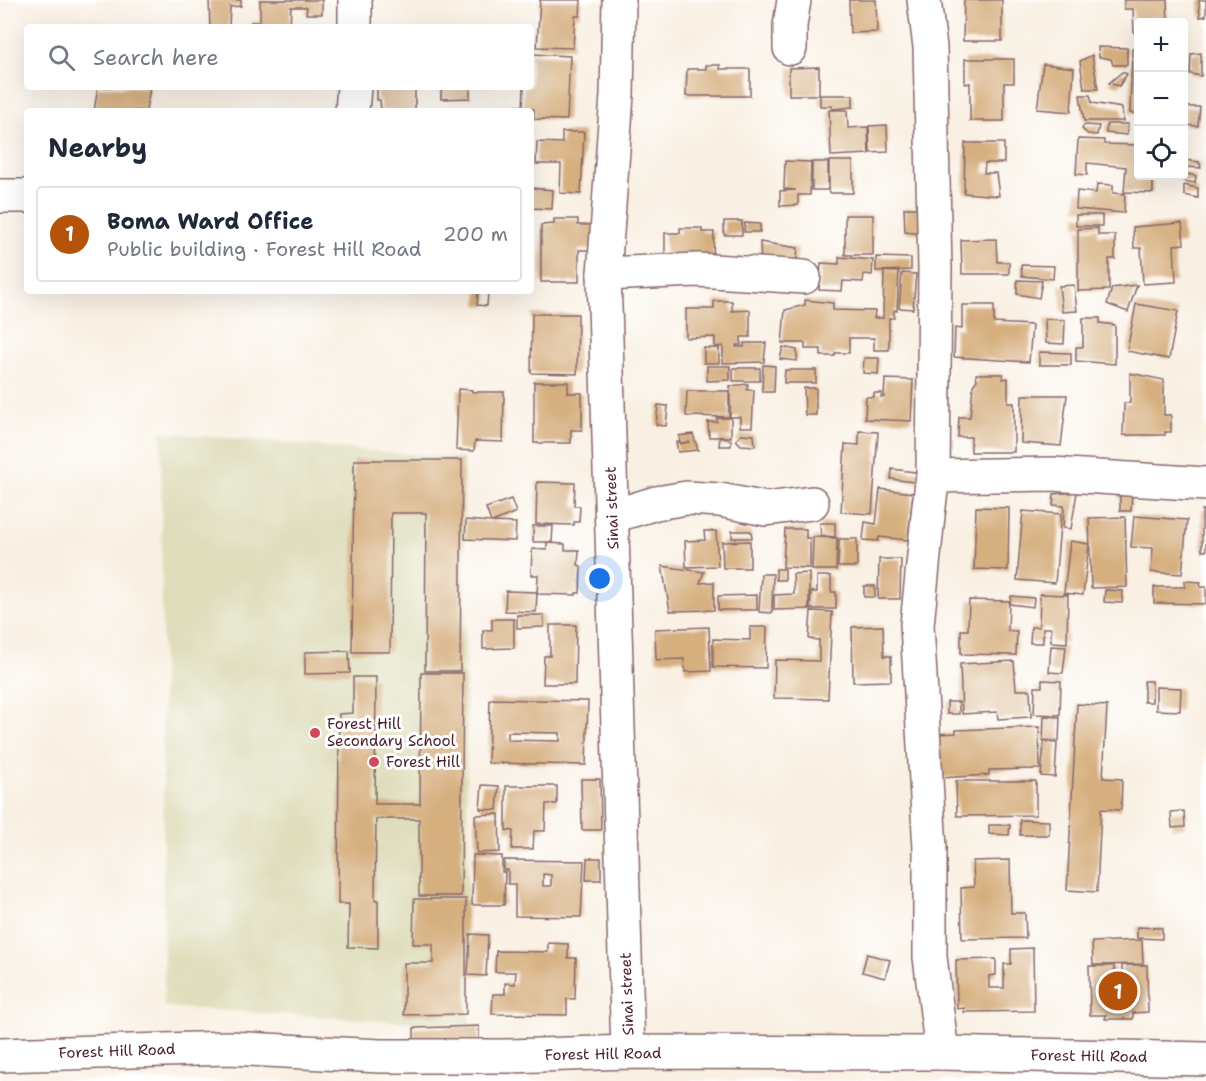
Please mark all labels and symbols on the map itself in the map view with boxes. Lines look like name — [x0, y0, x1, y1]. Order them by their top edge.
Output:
street label: Sinai street — [601, 466, 623, 550]
your location — [585, 564, 614, 593]
place label: Forest Hill Secondary School — [327, 714, 456, 751]
marker: Forest Hill Secondary School — [308, 726, 322, 740]
place label: Forest Hill — [386, 752, 460, 772]
marker: Forest Hill — [367, 755, 381, 769]
street label: Sinai street — [616, 952, 638, 1036]
pin: 1 — [1098, 968, 1138, 1014]
street label: Forest Hill Road — [58, 1039, 176, 1063]
street label: Forest Hill Road — [544, 1043, 662, 1065]
street label: Forest Hill Road — [1030, 1045, 1148, 1067]

